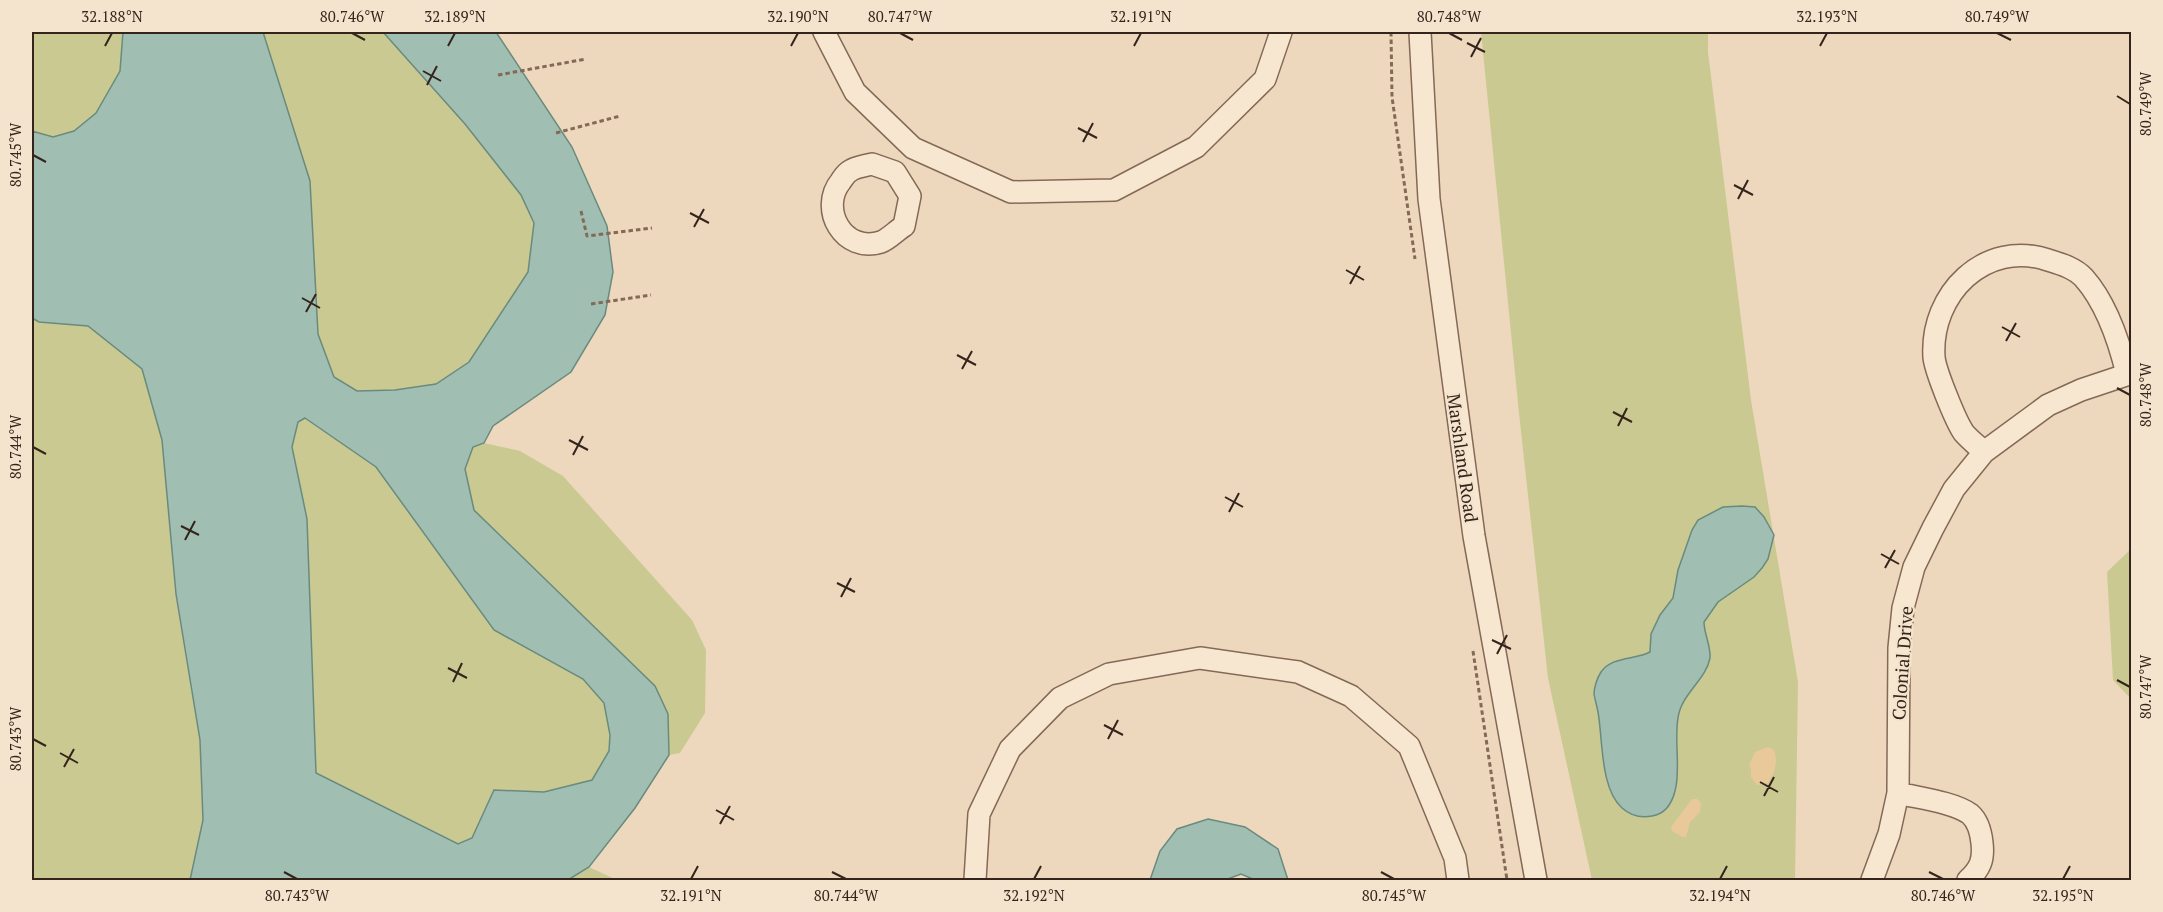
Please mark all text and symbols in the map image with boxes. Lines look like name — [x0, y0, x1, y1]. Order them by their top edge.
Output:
text: 32.188°N — [81, 6, 143, 26]
text: 80.746°W — [320, 6, 385, 26]
text: 32.189°N — [424, 6, 486, 26]
text: 32.190°N — [767, 6, 829, 26]
text: 80.747°W — [868, 6, 933, 26]
text: 32.191°N — [1110, 6, 1172, 26]
text: 80.748°W — [1417, 6, 1482, 26]
text: 32.193°N — [1796, 6, 1858, 26]
text: 80.749°W — [1965, 6, 2030, 26]
text: 80.749°W — [2135, 71, 2155, 136]
text: 80.745°W — [5, 122, 25, 187]
text: 80.748°W — [2135, 362, 2155, 427]
street label: Marshland Road — [1442, 392, 1484, 524]
text: 80.744°W — [5, 414, 25, 479]
street label: Colonial Drive — [1886, 605, 1918, 721]
text: 80.747°W — [2135, 654, 2155, 719]
text: 80.743°W — [5, 706, 25, 771]
text: 80.743°W — [265, 885, 330, 905]
text: 32.191°N — [660, 885, 722, 905]
text: 80.744°W — [814, 885, 879, 905]
text: 32.192°N — [1003, 885, 1065, 905]
text: 80.745°W — [1362, 885, 1427, 905]
text: 32.194°N — [1689, 885, 1751, 905]
text: 80.746°W — [1911, 885, 1976, 905]
text: 32.195°N — [2032, 885, 2094, 905]

